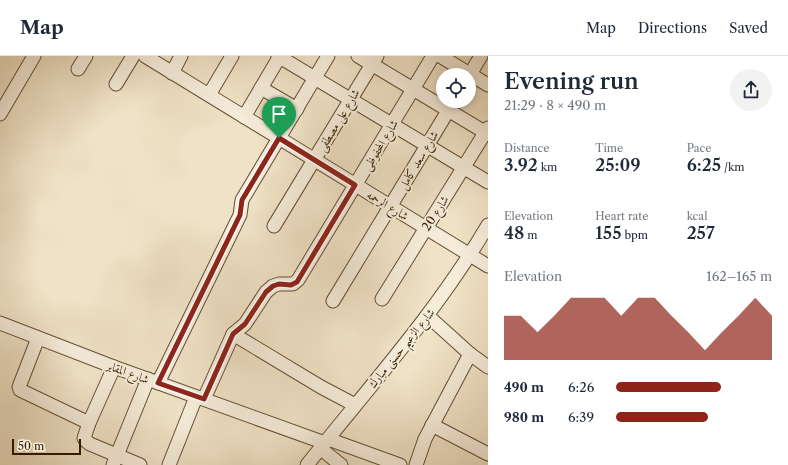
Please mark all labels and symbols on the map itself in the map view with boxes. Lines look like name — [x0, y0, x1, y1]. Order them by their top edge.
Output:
street label: شارع على مصطفى — [313, 86, 366, 156]
pin — [262, 97, 296, 138]
street label: شارع المحفوظى — [359, 117, 405, 175]
street label: شارع سعد كامل — [395, 128, 445, 194]
street label: شارع الرحمه — [362, 187, 412, 227]
street label: شارع 20 — [418, 193, 455, 235]
street label: شارع الزعيم حسنى مبارك — [364, 305, 442, 394]
street label: شارع المقابر — [102, 357, 151, 390]
scale bar — [12, 437, 81, 456]

